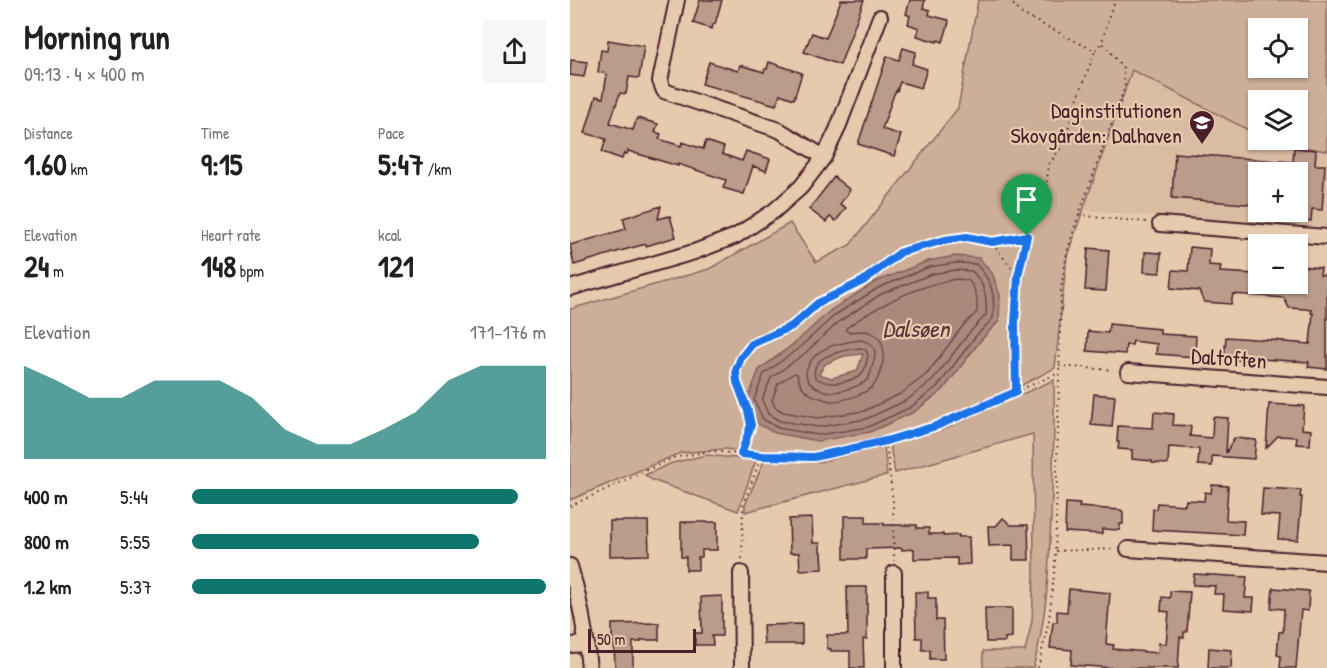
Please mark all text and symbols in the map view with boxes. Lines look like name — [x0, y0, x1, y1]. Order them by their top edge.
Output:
text: Morning run — [24, 15, 170, 59]
map controls — [1248, 18, 1308, 294]
button: locate — [1248, 18, 1308, 78]
button: share — [483, 20, 546, 83]
text: 09:13 · 4 × 400 m — [24, 60, 144, 87]
button: layers — [1248, 90, 1308, 150]
place label: Daginstitutionen Skovgården: Dalhaven — [1010, 95, 1182, 150]
school or university icon: Daginstitutionen Skovgården: Dalhaven — [1187, 108, 1217, 146]
text: Distance — [24, 122, 73, 144]
text: Time — [201, 122, 229, 144]
text: Pace — [378, 122, 405, 144]
text: 1.60 — [24, 144, 67, 184]
text: 9:15 — [201, 144, 243, 184]
text: 5:47 — [378, 144, 424, 184]
text: km — [67, 158, 88, 180]
text: /km — [424, 158, 452, 180]
button: + — [1248, 162, 1308, 222]
pin — [1001, 174, 1052, 236]
icon: arrive — [1010, 183, 1043, 216]
text: Elevation — [24, 224, 77, 246]
text: Heart rate — [201, 224, 261, 246]
text: kcal — [378, 224, 401, 246]
button: − — [1248, 234, 1308, 294]
text: 24 — [24, 246, 49, 286]
text: 148 — [201, 246, 236, 286]
text: 121 — [378, 246, 414, 286]
text: m — [49, 260, 64, 282]
text: bpm — [236, 260, 264, 282]
water label: Dalsøen — [883, 312, 952, 344]
text: Elevation — [24, 318, 90, 345]
text: 171–176 m — [470, 318, 546, 345]
street label: Daltoften — [1190, 340, 1268, 376]
text: 400 m — [24, 483, 68, 510]
text: 5:44 — [120, 483, 148, 510]
text: 800 m — [24, 528, 69, 555]
text: 5:55 — [120, 528, 150, 555]
text: 1.2 km — [24, 573, 71, 600]
text: 5:37 — [120, 573, 152, 600]
scale bar — [588, 626, 696, 654]
text: 50 m — [597, 628, 626, 650]

